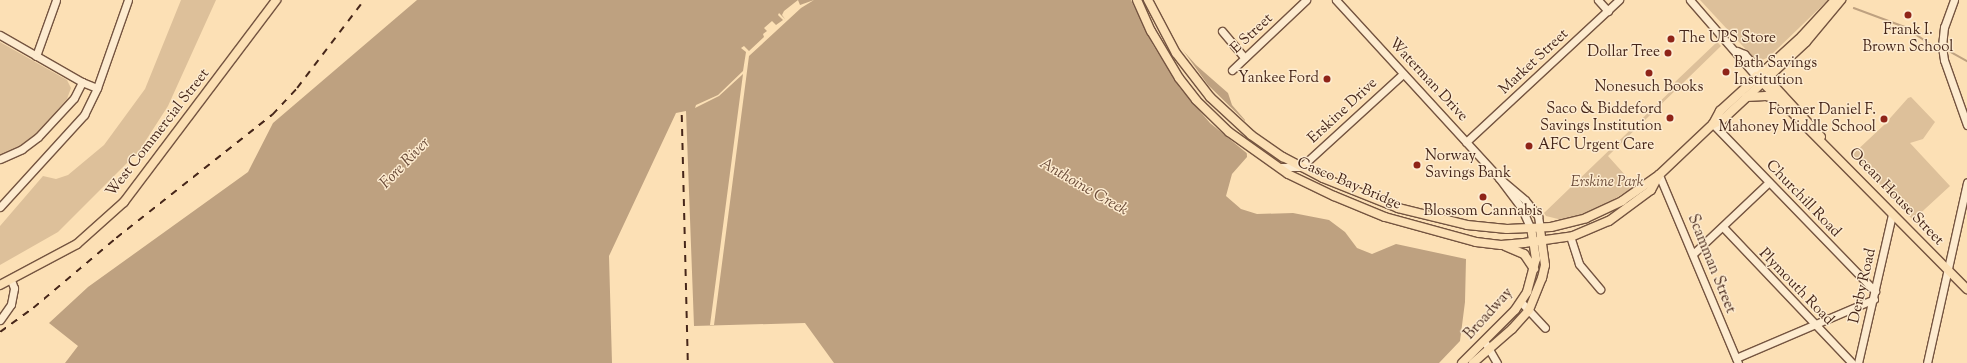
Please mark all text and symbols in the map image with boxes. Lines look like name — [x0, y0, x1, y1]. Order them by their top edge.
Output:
street label: E Street — [1227, 10, 1277, 58]
marker: Frank I. Brown School — [1903, 10, 1913, 20]
place label: Frank I. Brown School — [1863, 21, 1953, 56]
street label: Market Street — [1496, 25, 1572, 99]
place label: The UPS Store — [1679, 30, 1776, 48]
street label: Waterman Drive — [1385, 34, 1471, 126]
marker: The UPS Store — [1666, 34, 1676, 44]
place label: Dollar Tree — [1587, 44, 1660, 62]
marker: Dollar Tree — [1663, 48, 1673, 58]
place label: Bath Savings Institution — [1734, 54, 1817, 89]
street label: West Commercial Street — [102, 65, 214, 201]
marker: Bath Savings Institution — [1721, 67, 1731, 77]
marker: Nonesuch Books — [1644, 68, 1654, 78]
place label: Yankee Ford — [1238, 70, 1319, 88]
street label: Erskine Drive — [1305, 74, 1381, 148]
marker: Yankee Ford — [1322, 74, 1332, 84]
place label: Nonesuch Books — [1595, 79, 1703, 97]
place label: Saco & Biddeford Savings Institution — [1540, 100, 1662, 135]
place label: Former Daniel F. Mahoney Middle School — [1718, 101, 1876, 136]
marker: Saco & Biddeford Savings Institution — [1665, 113, 1675, 123]
marker: Former Daniel F. Mahoney Middle School — [1879, 114, 1889, 124]
water label: Fore River — [377, 134, 435, 194]
place label: AFC Urgent Care — [1538, 137, 1654, 155]
marker: AFC Urgent Care — [1523, 140, 1535, 152]
street label: Ocean House Street — [1845, 144, 1947, 250]
place label: Norway Savings Bank — [1425, 147, 1511, 182]
street label: Casco Bay Bridge — [1294, 154, 1404, 214]
water label: Anthoine Creek — [1035, 155, 1131, 221]
street label: Churchill Road — [1762, 157, 1844, 241]
marker: Norway Savings Bank — [1412, 160, 1422, 170]
park label: Erskine Park — [1570, 174, 1644, 192]
marker: Blossom Cannabis — [1478, 192, 1488, 202]
place label: Blossom Cannabis — [1424, 203, 1542, 221]
street label: Scamman Street — [1683, 212, 1739, 316]
street label: Plymouth Road — [1755, 245, 1837, 329]
street label: Derby Road — [1846, 247, 1880, 325]
street label: Broadway — [1461, 284, 1517, 344]

